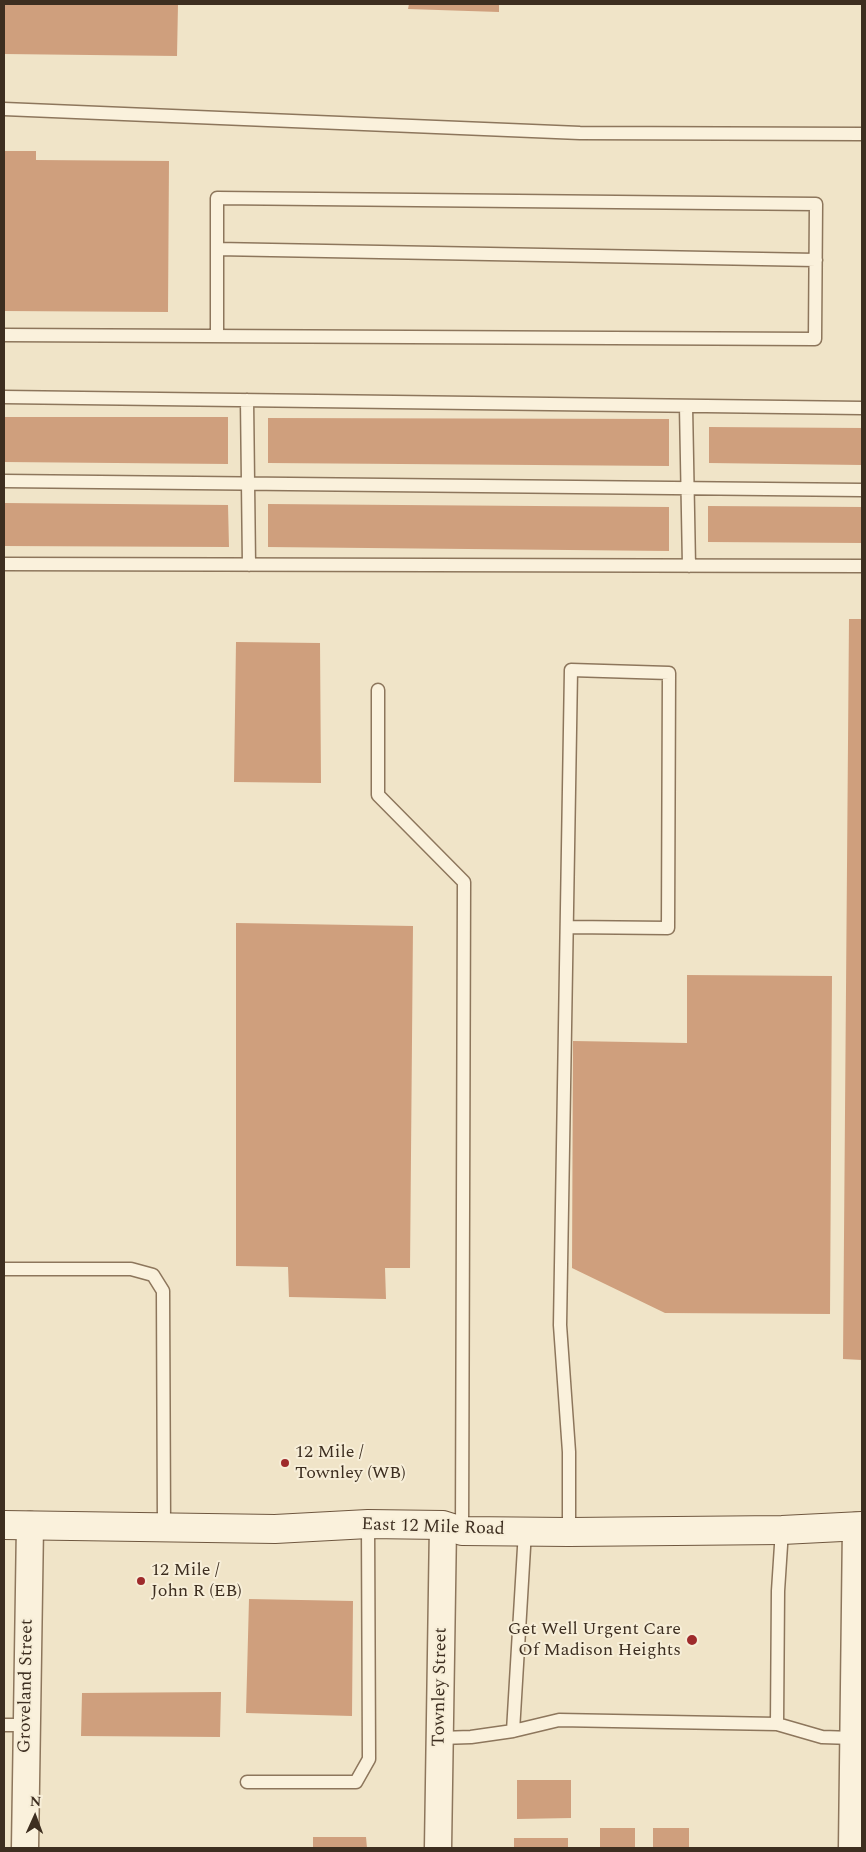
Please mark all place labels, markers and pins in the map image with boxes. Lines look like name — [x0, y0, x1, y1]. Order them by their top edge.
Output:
place label: 12 Mile / Townley (WB) — [295, 1442, 406, 1485]
marker: 12 Mile / Townley (WB) — [279, 1457, 291, 1469]
place label: 12 Mile / John R (EB) — [151, 1560, 242, 1602]
marker: 12 Mile / John R (EB) — [135, 1575, 147, 1587]
place label: Get Well Urgent Care Of Madison Heights — [508, 1619, 681, 1662]
marker: Get Well Urgent Care Of Madison Heights — [685, 1633, 699, 1647]

